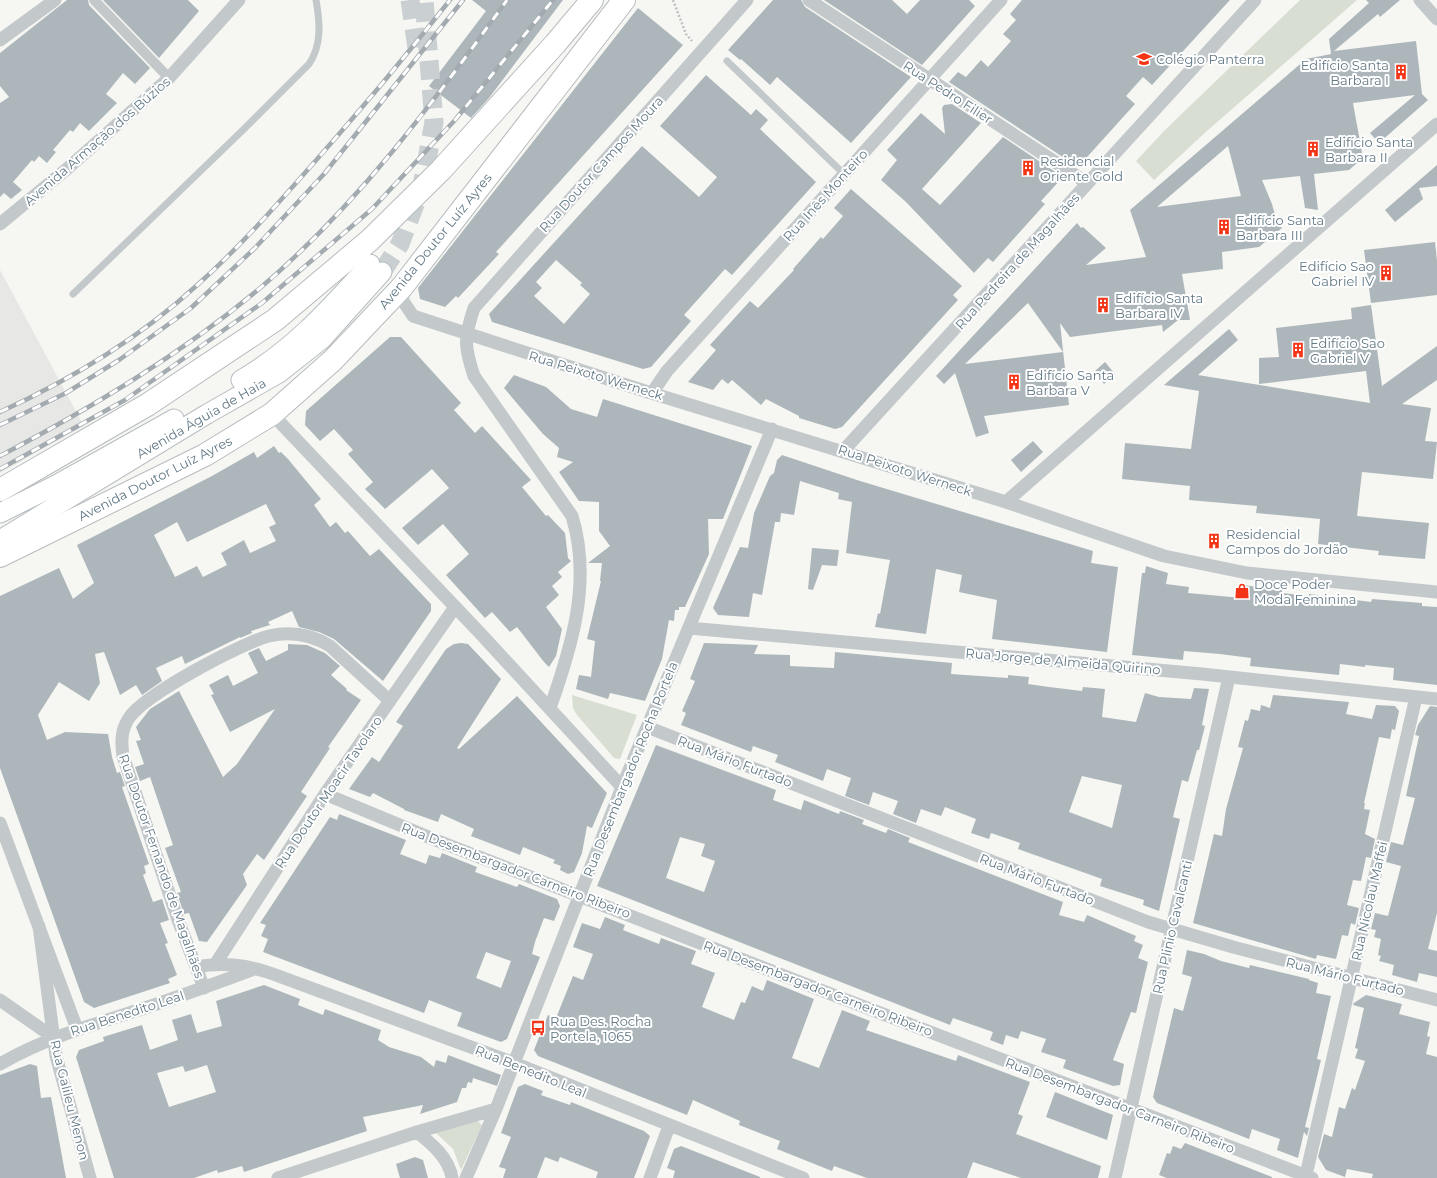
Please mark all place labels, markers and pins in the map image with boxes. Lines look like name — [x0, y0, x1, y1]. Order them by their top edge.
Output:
school or university icon: Colégio Panterra — [1135, 50, 1153, 68]
place label: Colégio Panterra — [1156, 51, 1264, 67]
place label: Edifício Santa Barbara I — [1301, 57, 1389, 88]
building icon: Edifício Santa Barbara I — [1392, 63, 1410, 81]
place label: Edifício Santa Barbara II — [1325, 134, 1413, 165]
building icon: Edifício Santa Barbara II — [1304, 140, 1322, 158]
place label: Residencial Oriente Gold — [1040, 153, 1123, 184]
building icon: Residencial Oriente Gold — [1019, 159, 1037, 177]
place label: Edifício Santa Barbara III — [1236, 212, 1324, 243]
building icon: Edifício Santa Barbara III — [1215, 218, 1233, 236]
place label: Edifício Sao Gabriel IV — [1299, 258, 1375, 289]
building icon: Edifício Sao Gabriel IV — [1377, 264, 1395, 282]
place label: Edifício Santa Barbara IV — [1115, 290, 1203, 321]
building icon: Edifício Santa Barbara IV — [1094, 296, 1112, 314]
place label: Edifício Sao Gabriel V — [1310, 335, 1385, 366]
building icon: Edifício Sao Gabriel V — [1289, 341, 1307, 359]
place label: Edifício Santa Barbara V — [1026, 367, 1114, 398]
building icon: Edifício Santa Barbara V — [1005, 373, 1023, 391]
place label: Residencial Campos do Jordão — [1226, 526, 1348, 557]
building icon: Residencial Campos do Jordão — [1205, 532, 1223, 550]
place label: Doce Poder Moda Feminina — [1254, 576, 1356, 607]
shop icon: Doce Poder Moda Feminina — [1233, 582, 1251, 600]
place label: Rua Des. Rocha Portela, 1065 — [550, 1013, 652, 1044]
bus stop icon: Rua Des. Rocha Portela, 1065 — [529, 1019, 547, 1037]

